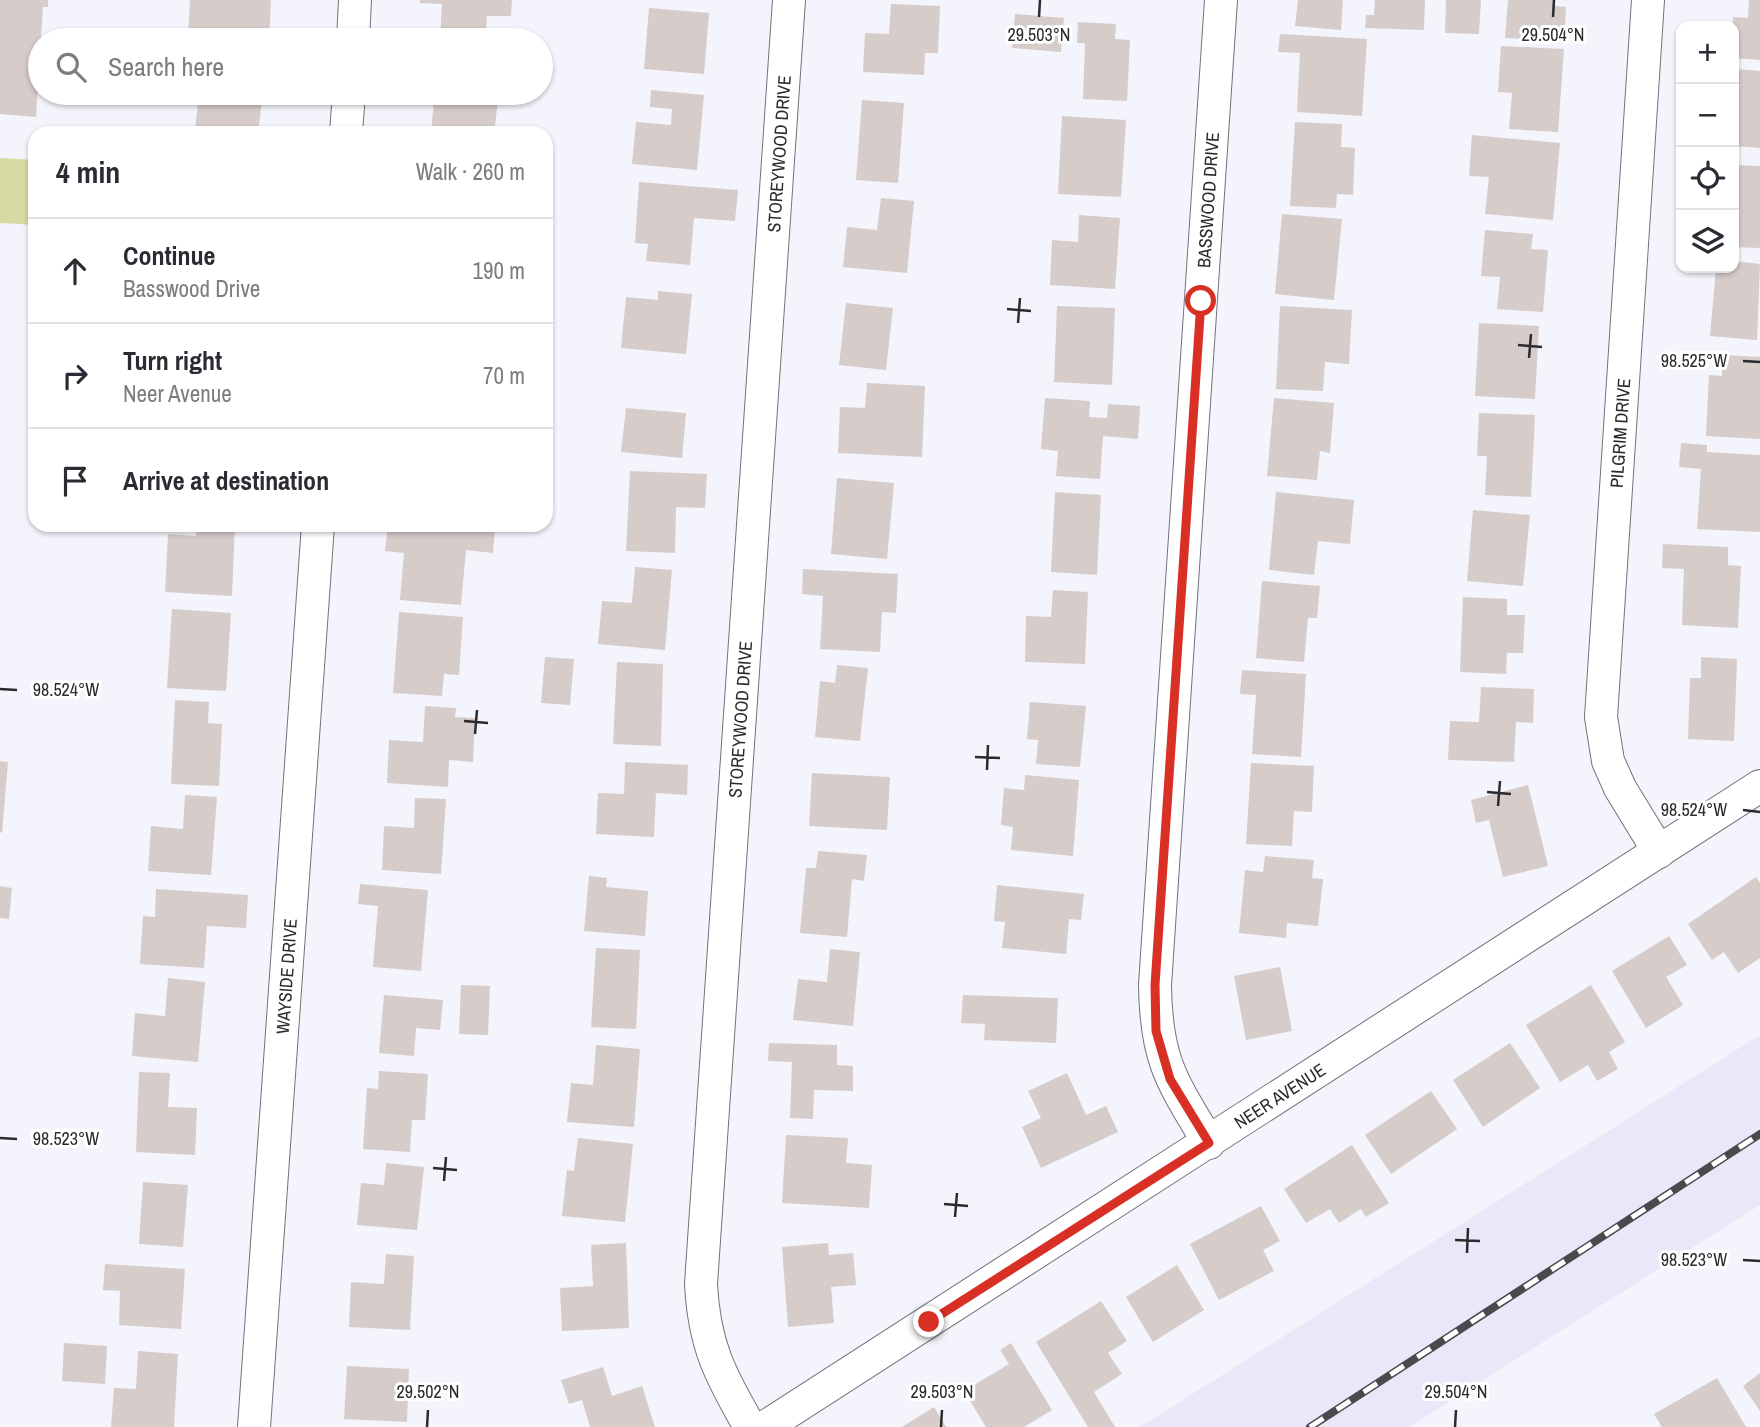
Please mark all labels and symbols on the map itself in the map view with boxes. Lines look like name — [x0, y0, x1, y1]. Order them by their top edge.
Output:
text: 29.503°N — [1008, 22, 1071, 47]
text: 29.504°N — [1522, 22, 1585, 47]
street label: STOREYWOOD DRIVE — [761, 74, 796, 233]
street label: BASSWOOD DRIVE — [1191, 131, 1225, 269]
route start — [1185, 285, 1216, 316]
text: 98.525°W — [1661, 348, 1727, 373]
street label: PILGRIM DRIVE — [1604, 377, 1636, 489]
street label: STOREYWOOD DRIVE — [722, 640, 758, 799]
text: 98.524°W — [33, 677, 99, 702]
text: 98.524°W — [1661, 797, 1727, 822]
street label: WAYSIDE DRIVE — [269, 918, 303, 1035]
street label: NEER AVENUE — [1229, 1057, 1330, 1134]
text: 98.523°W — [33, 1126, 99, 1151]
text: 98.523°W — [1661, 1247, 1727, 1272]
route end — [913, 1306, 944, 1337]
text: 29.502°N — [397, 1379, 460, 1404]
text: 29.503°N — [911, 1379, 974, 1404]
text: 29.504°N — [1425, 1379, 1488, 1404]

